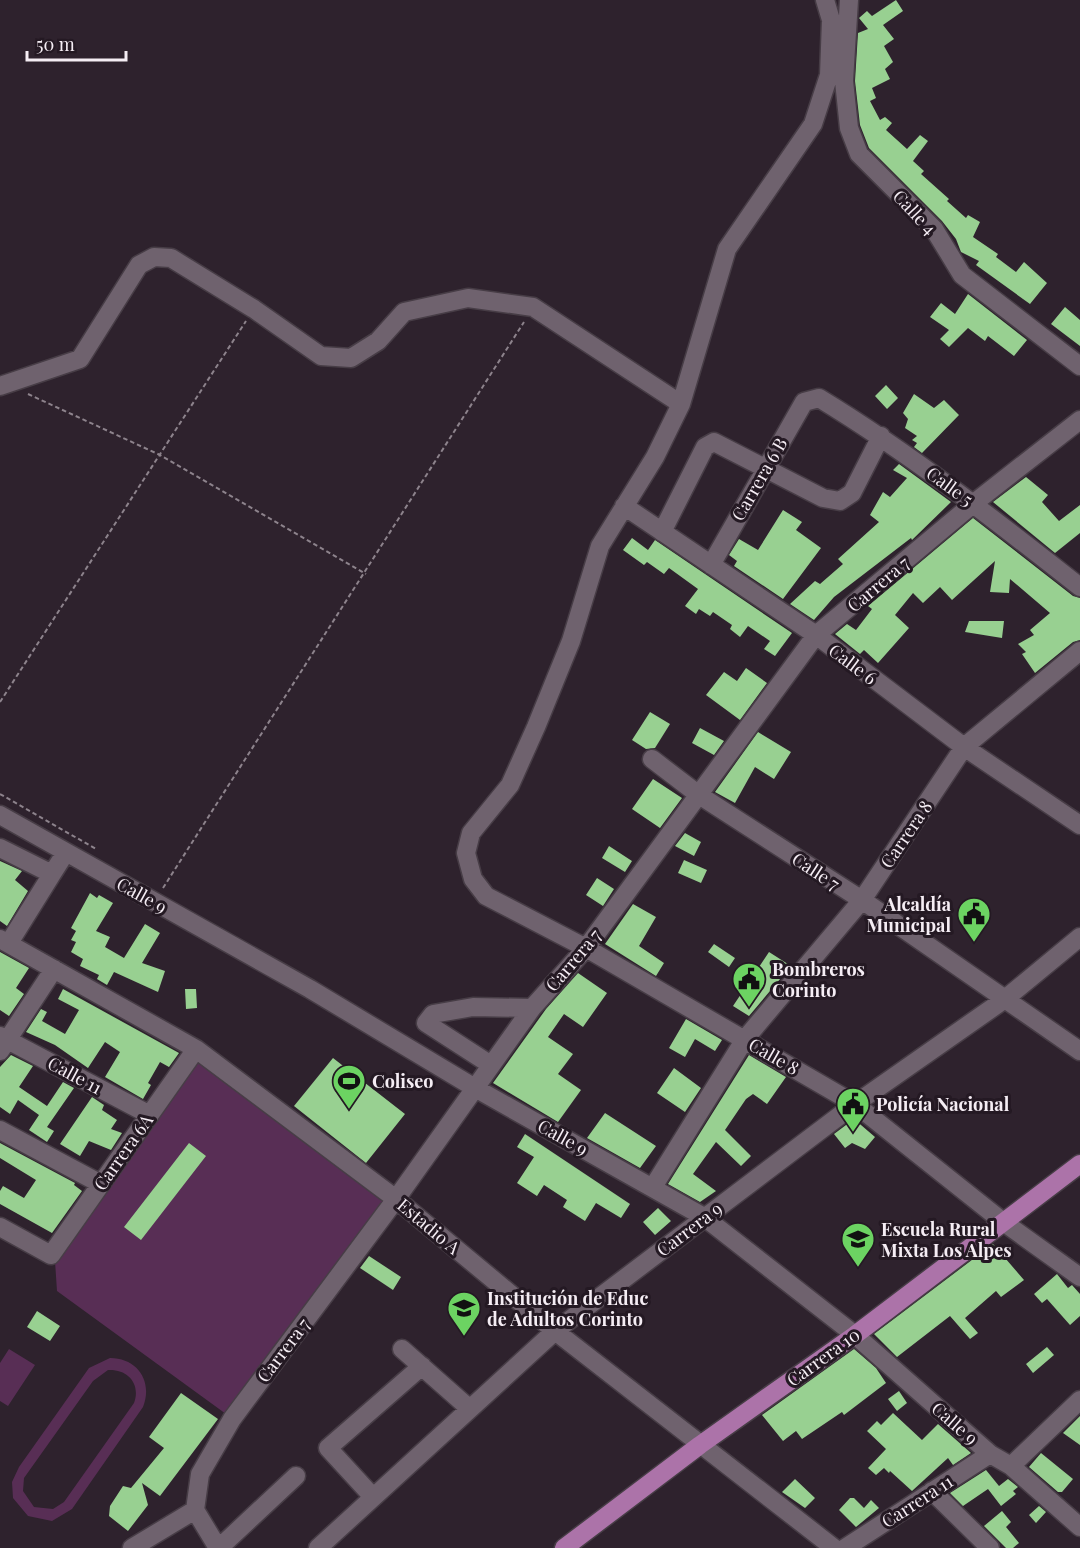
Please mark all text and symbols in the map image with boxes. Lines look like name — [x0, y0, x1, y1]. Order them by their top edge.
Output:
scale bar — [27, 24, 126, 62]
text: 50 m — [36, 32, 75, 56]
street label: Calle 4 — [888, 184, 942, 240]
street label: Carrera 6 B — [726, 433, 792, 525]
street label: Calle 5 — [922, 461, 978, 511]
street label: Carrera 7 — [842, 550, 915, 617]
street label: Calle 6 — [824, 638, 882, 690]
street label: Carrera 8 — [875, 795, 937, 873]
street label: Calle 7 — [788, 847, 845, 896]
street label: Calle 9 — [112, 871, 172, 919]
place label: Alcaldía Municipal — [867, 892, 952, 937]
public building icon: Alcaldía Municipal — [956, 896, 992, 943]
street label: Carrera 7 — [540, 923, 607, 996]
place label: Bombreros Corinto — [772, 957, 865, 1002]
public building icon: Bombreros Corinto — [731, 961, 767, 1008]
street label: Calle 8 — [744, 1032, 804, 1080]
street label: Calle 11 — [44, 1051, 107, 1099]
sports icon: Coliseo — [331, 1063, 367, 1110]
place label: Coliseo — [372, 1069, 434, 1093]
public building icon: Policía Nacional — [835, 1086, 871, 1133]
place label: Policía Nacional — [876, 1092, 1010, 1116]
street label: Carrera 6A — [88, 1109, 158, 1195]
street label: Calle 9 — [533, 1113, 593, 1161]
street label: Estadio A — [393, 1193, 466, 1260]
street label: Carrera 9 — [651, 1196, 727, 1262]
place label: Escuela Rural Mixta Los Alpes — [881, 1217, 1012, 1262]
school or university icon: Escuela Rural Mixta Los Alpes — [840, 1221, 876, 1268]
place label: Institución de Educ de Adultos Corinto — [487, 1286, 648, 1331]
school or university icon: Institución de Educ de Adultos Corinto — [446, 1290, 482, 1337]
street label: Carrera 7 — [251, 1312, 315, 1387]
street label: Carrera 10 — [782, 1322, 864, 1392]
street label: Calle 9 — [927, 1396, 983, 1450]
street label: Carrera 11 — [877, 1469, 958, 1533]

